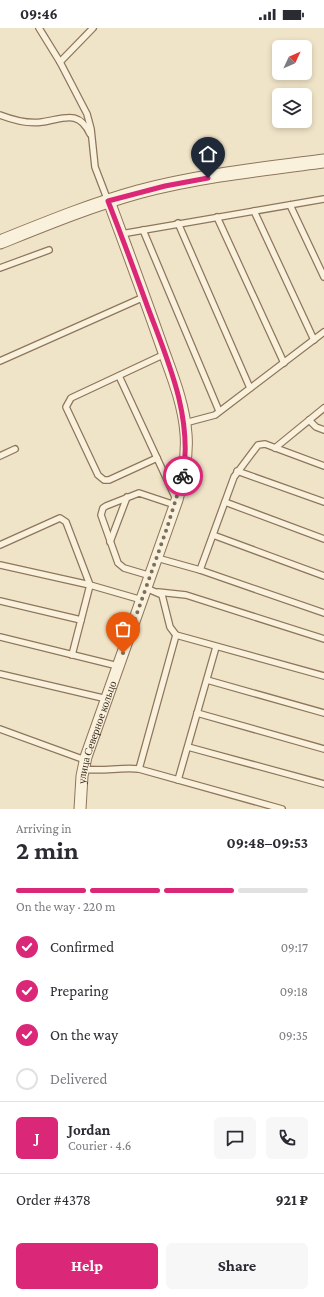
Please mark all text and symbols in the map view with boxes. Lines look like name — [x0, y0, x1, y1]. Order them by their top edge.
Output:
text: 09:46 — [20, 6, 58, 22]
north arrow — [272, 40, 312, 80]
map controls — [272, 40, 312, 128]
button: layers — [272, 88, 312, 128]
pin — [191, 137, 225, 178]
icon: home — [197, 143, 219, 165]
courier — [163, 456, 203, 496]
icon: bike — [172, 465, 194, 487]
pin — [106, 612, 140, 653]
icon: bag — [112, 618, 134, 640]
street label: улица Северное кольцо — [76, 679, 119, 784]
text: Arriving in — [16, 821, 72, 836]
text: 09:48–09:53 — [227, 835, 308, 851]
text: 2 min — [16, 836, 79, 865]
text: On the way · 220 m — [16, 899, 116, 914]
icon: check — [16, 936, 38, 958]
text: Confirmed — [50, 939, 114, 955]
text: 09:17 — [281, 940, 308, 955]
icon: check — [16, 980, 38, 1002]
text: Preparing — [50, 983, 109, 999]
text: 09:18 — [280, 984, 308, 999]
icon: check — [16, 1024, 38, 1046]
text: On the way — [50, 1027, 118, 1043]
text: 09:35 — [279, 1028, 308, 1043]
text: Delivered — [50, 1071, 107, 1087]
button: chat — [214, 1117, 256, 1159]
button: phone — [266, 1117, 308, 1159]
text: Jordan — [68, 1122, 110, 1138]
text: J — [34, 1130, 40, 1146]
text: Courier · 4.6 — [68, 1138, 131, 1153]
text: Order #4378 — [16, 1192, 91, 1208]
text: 921 ₽ — [275, 1192, 308, 1208]
button: Help — [16, 1243, 158, 1289]
button: Share — [166, 1243, 308, 1289]

